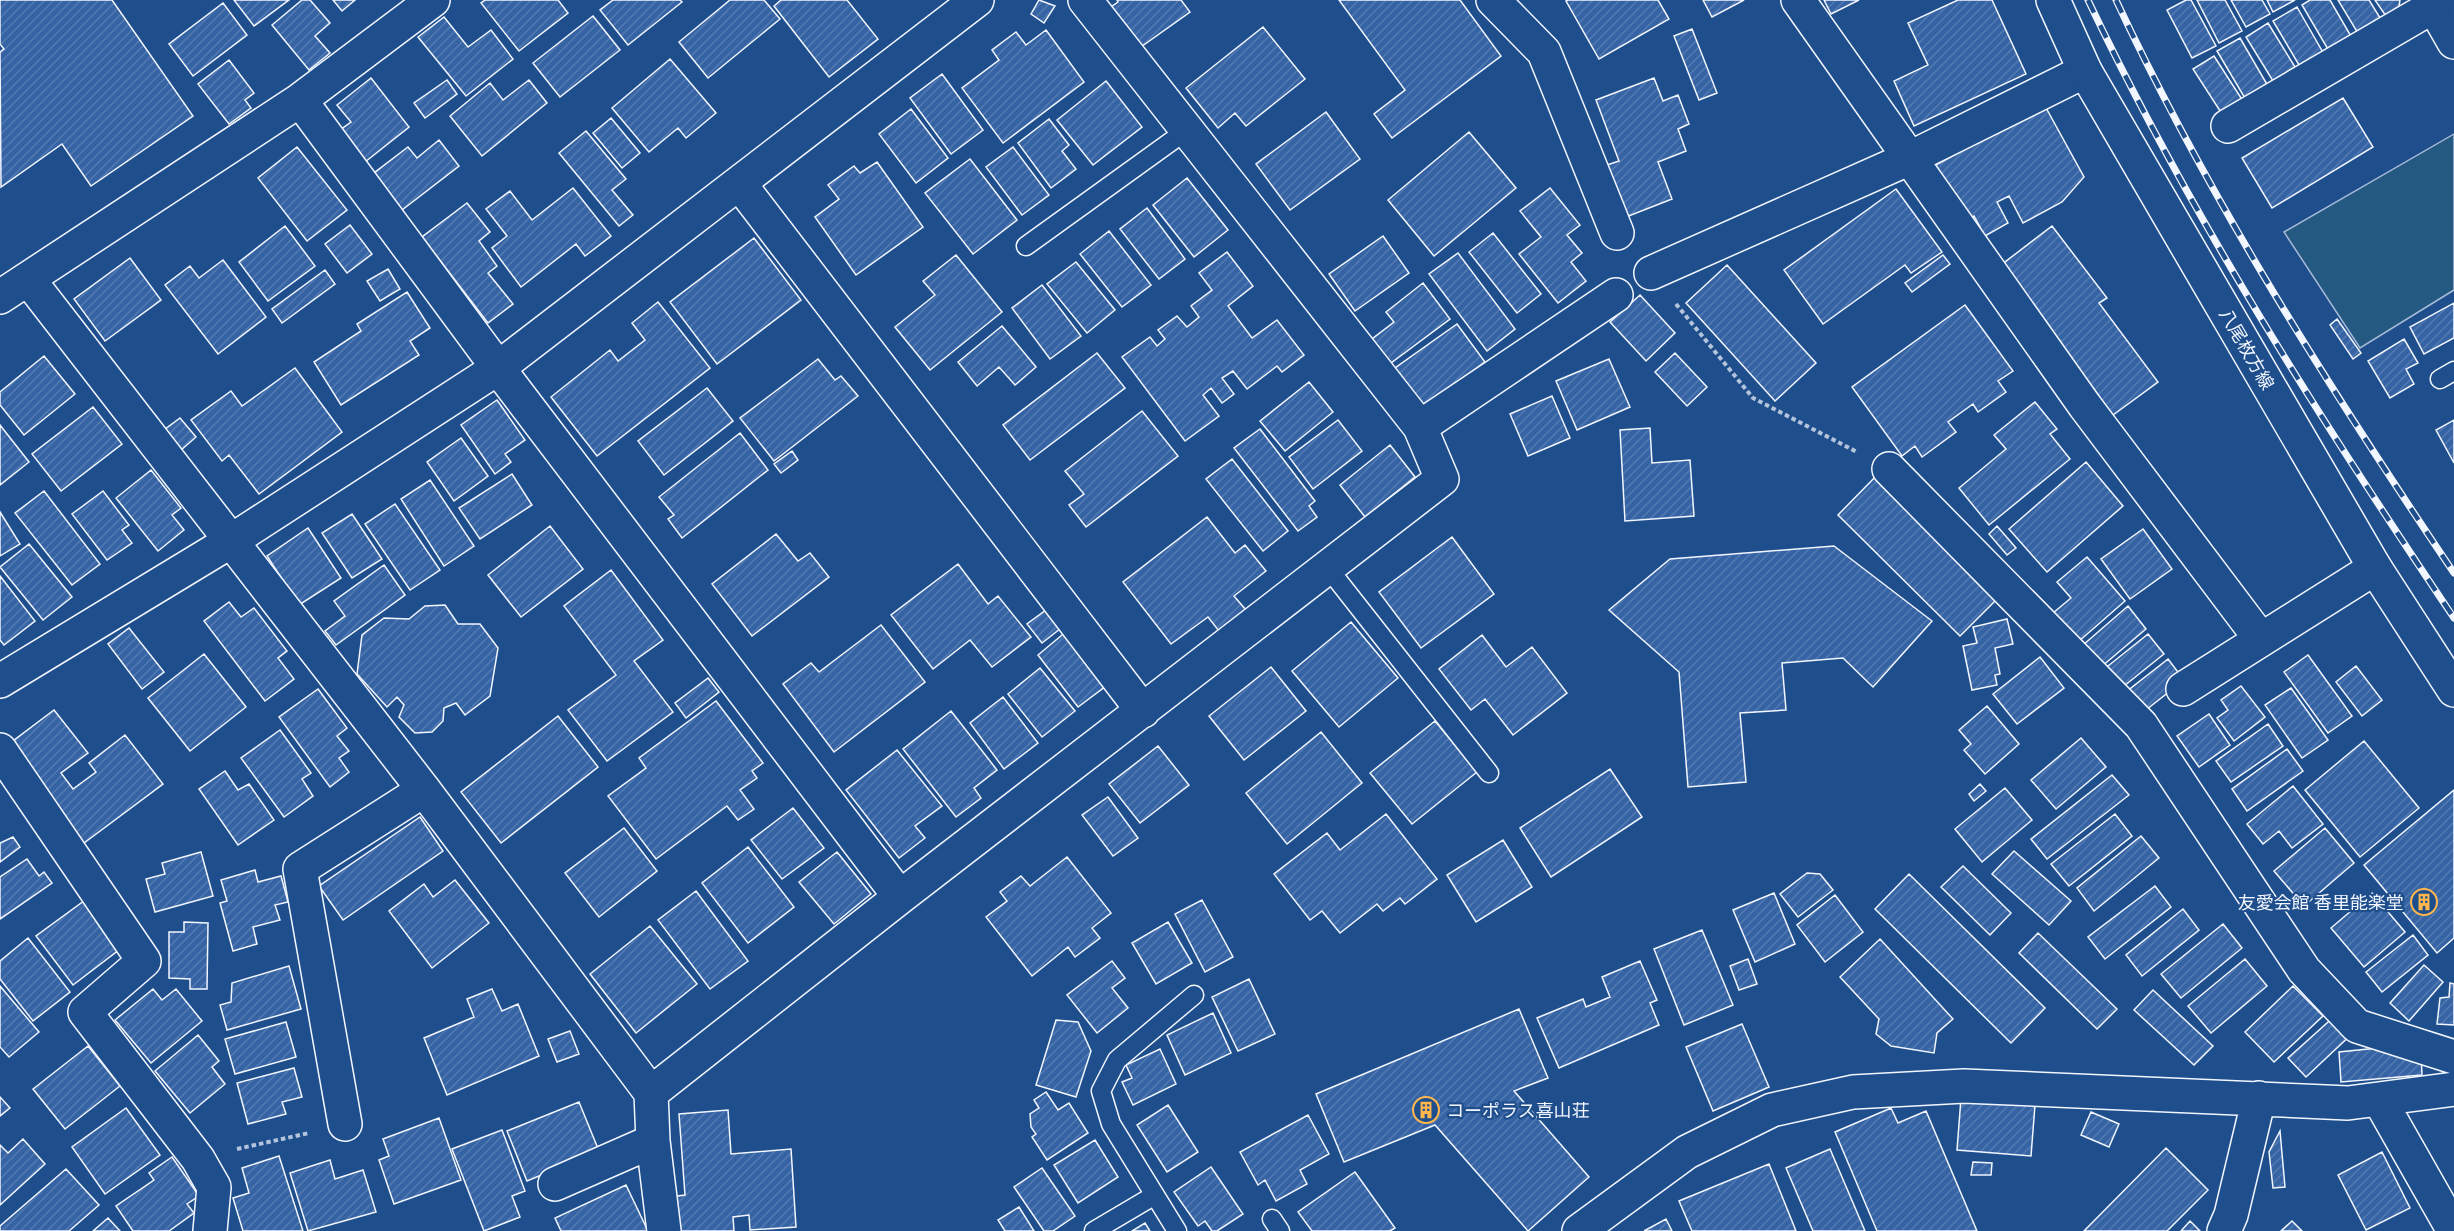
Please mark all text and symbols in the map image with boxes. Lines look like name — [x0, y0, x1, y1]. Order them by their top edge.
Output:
street label: 八尾枚方線 — [2215, 305, 2279, 393]
building icon: 友愛会館 香里能楽堂 — [2409, 887, 2439, 917]
place label: 友愛会館 香里能楽堂 — [2238, 892, 2404, 913]
building icon: コーポラス喜山荘 — [1411, 1095, 1441, 1125]
place label: コーポラス喜山荘 — [1446, 1100, 1590, 1121]

